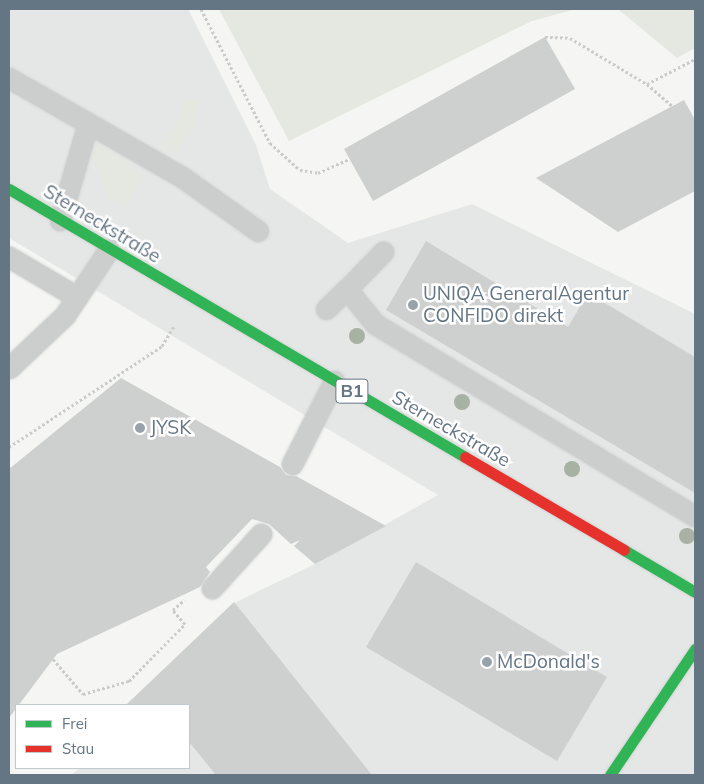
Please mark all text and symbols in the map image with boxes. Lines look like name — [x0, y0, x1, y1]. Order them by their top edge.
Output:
street label: Sterneckstraße — [39, 180, 165, 268]
place label: UNIQA GeneralAgentur CONFIDO direkt — [423, 283, 629, 327]
marker: UNIQA GeneralAgentur CONFIDO direkt — [407, 299, 419, 311]
road number: B1 — [334, 376, 370, 406]
street label: Sterneckstraße — [388, 386, 514, 472]
place label: JYSK — [150, 417, 191, 439]
marker: JYSK — [134, 422, 146, 434]
place label: McDonald's — [497, 651, 600, 673]
marker: McDonald's — [481, 656, 493, 668]
legend — [15, 704, 190, 769]
text: Frei — [62, 714, 87, 733]
text: Stau — [62, 739, 94, 758]

